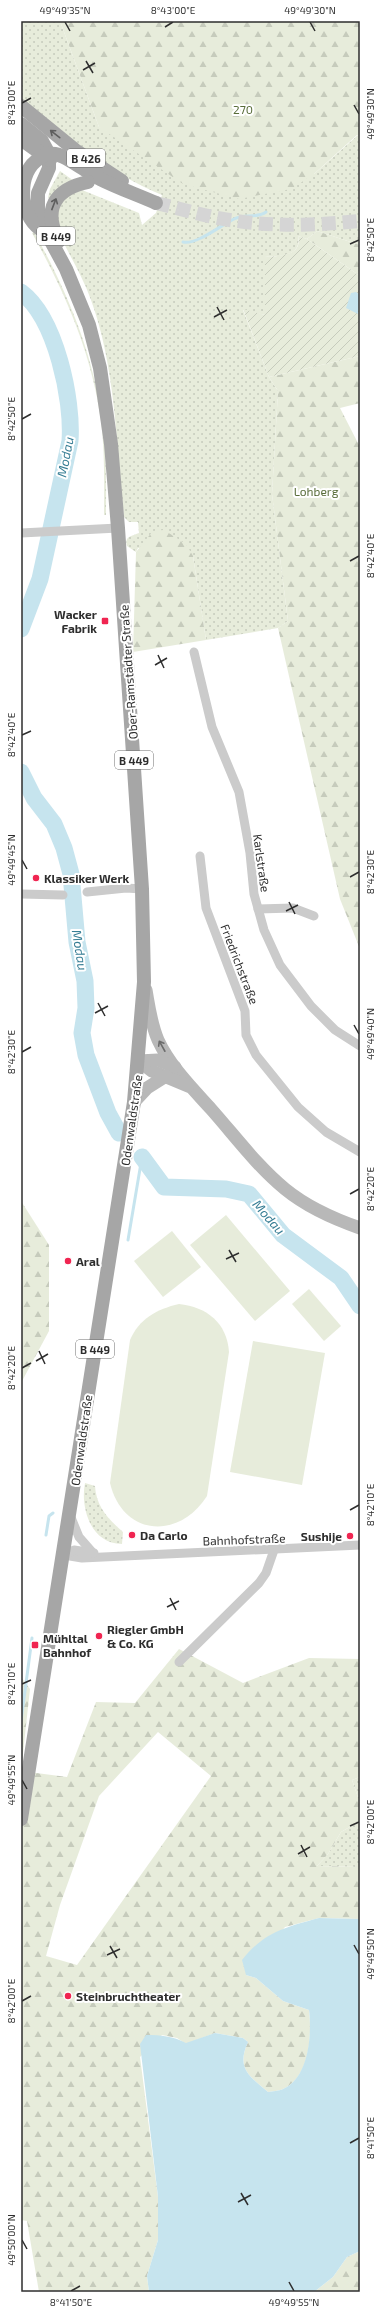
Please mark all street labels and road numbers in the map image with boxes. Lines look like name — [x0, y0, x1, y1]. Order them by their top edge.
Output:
road number: B 426 — [67, 149, 105, 167]
road number: B 449 — [37, 227, 75, 245]
street label: Ober-Ramstädter Straße — [116, 604, 140, 740]
road number: B 449 — [115, 751, 153, 769]
street label: Karlstraße — [251, 833, 273, 893]
street label: Friedrichstraße — [218, 922, 262, 1006]
street label: Odenwaldstraße — [118, 1074, 144, 1166]
road number: B 449 — [76, 1340, 114, 1358]
street label: Odenwaldstraße — [68, 1394, 94, 1486]
street label: Bahnhofstraße — [202, 1531, 286, 1547]

